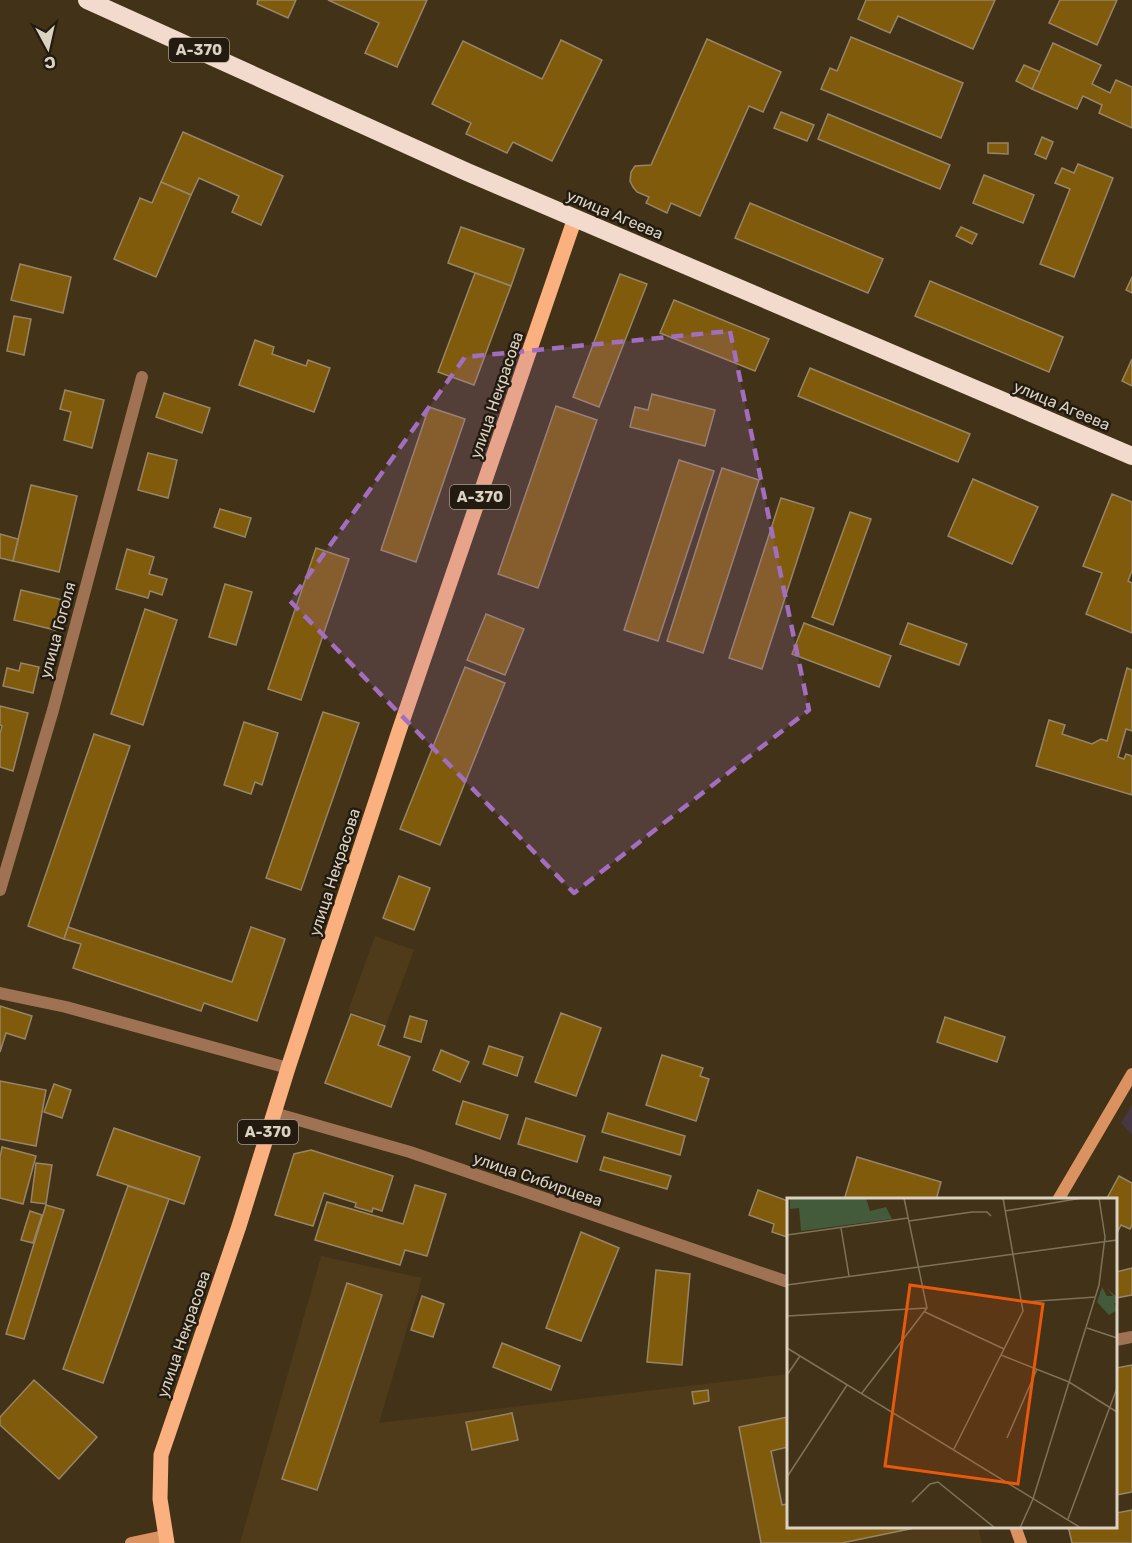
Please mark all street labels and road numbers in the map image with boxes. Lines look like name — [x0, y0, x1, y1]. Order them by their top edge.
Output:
road number: А-370 — [169, 38, 229, 62]
street label: улица Агеева — [564, 186, 666, 243]
street label: улица Некрасова — [466, 329, 527, 461]
street label: улица Агеева — [1011, 377, 1113, 434]
road number: А-370 — [450, 485, 510, 509]
street label: улица Гоголя — [35, 580, 80, 681]
street label: улица Некрасова — [305, 806, 364, 938]
road number: А-370 — [238, 1120, 298, 1144]
street label: улица Сибирцева — [471, 1148, 605, 1211]
street label: улица Некрасова — [153, 1268, 214, 1400]

